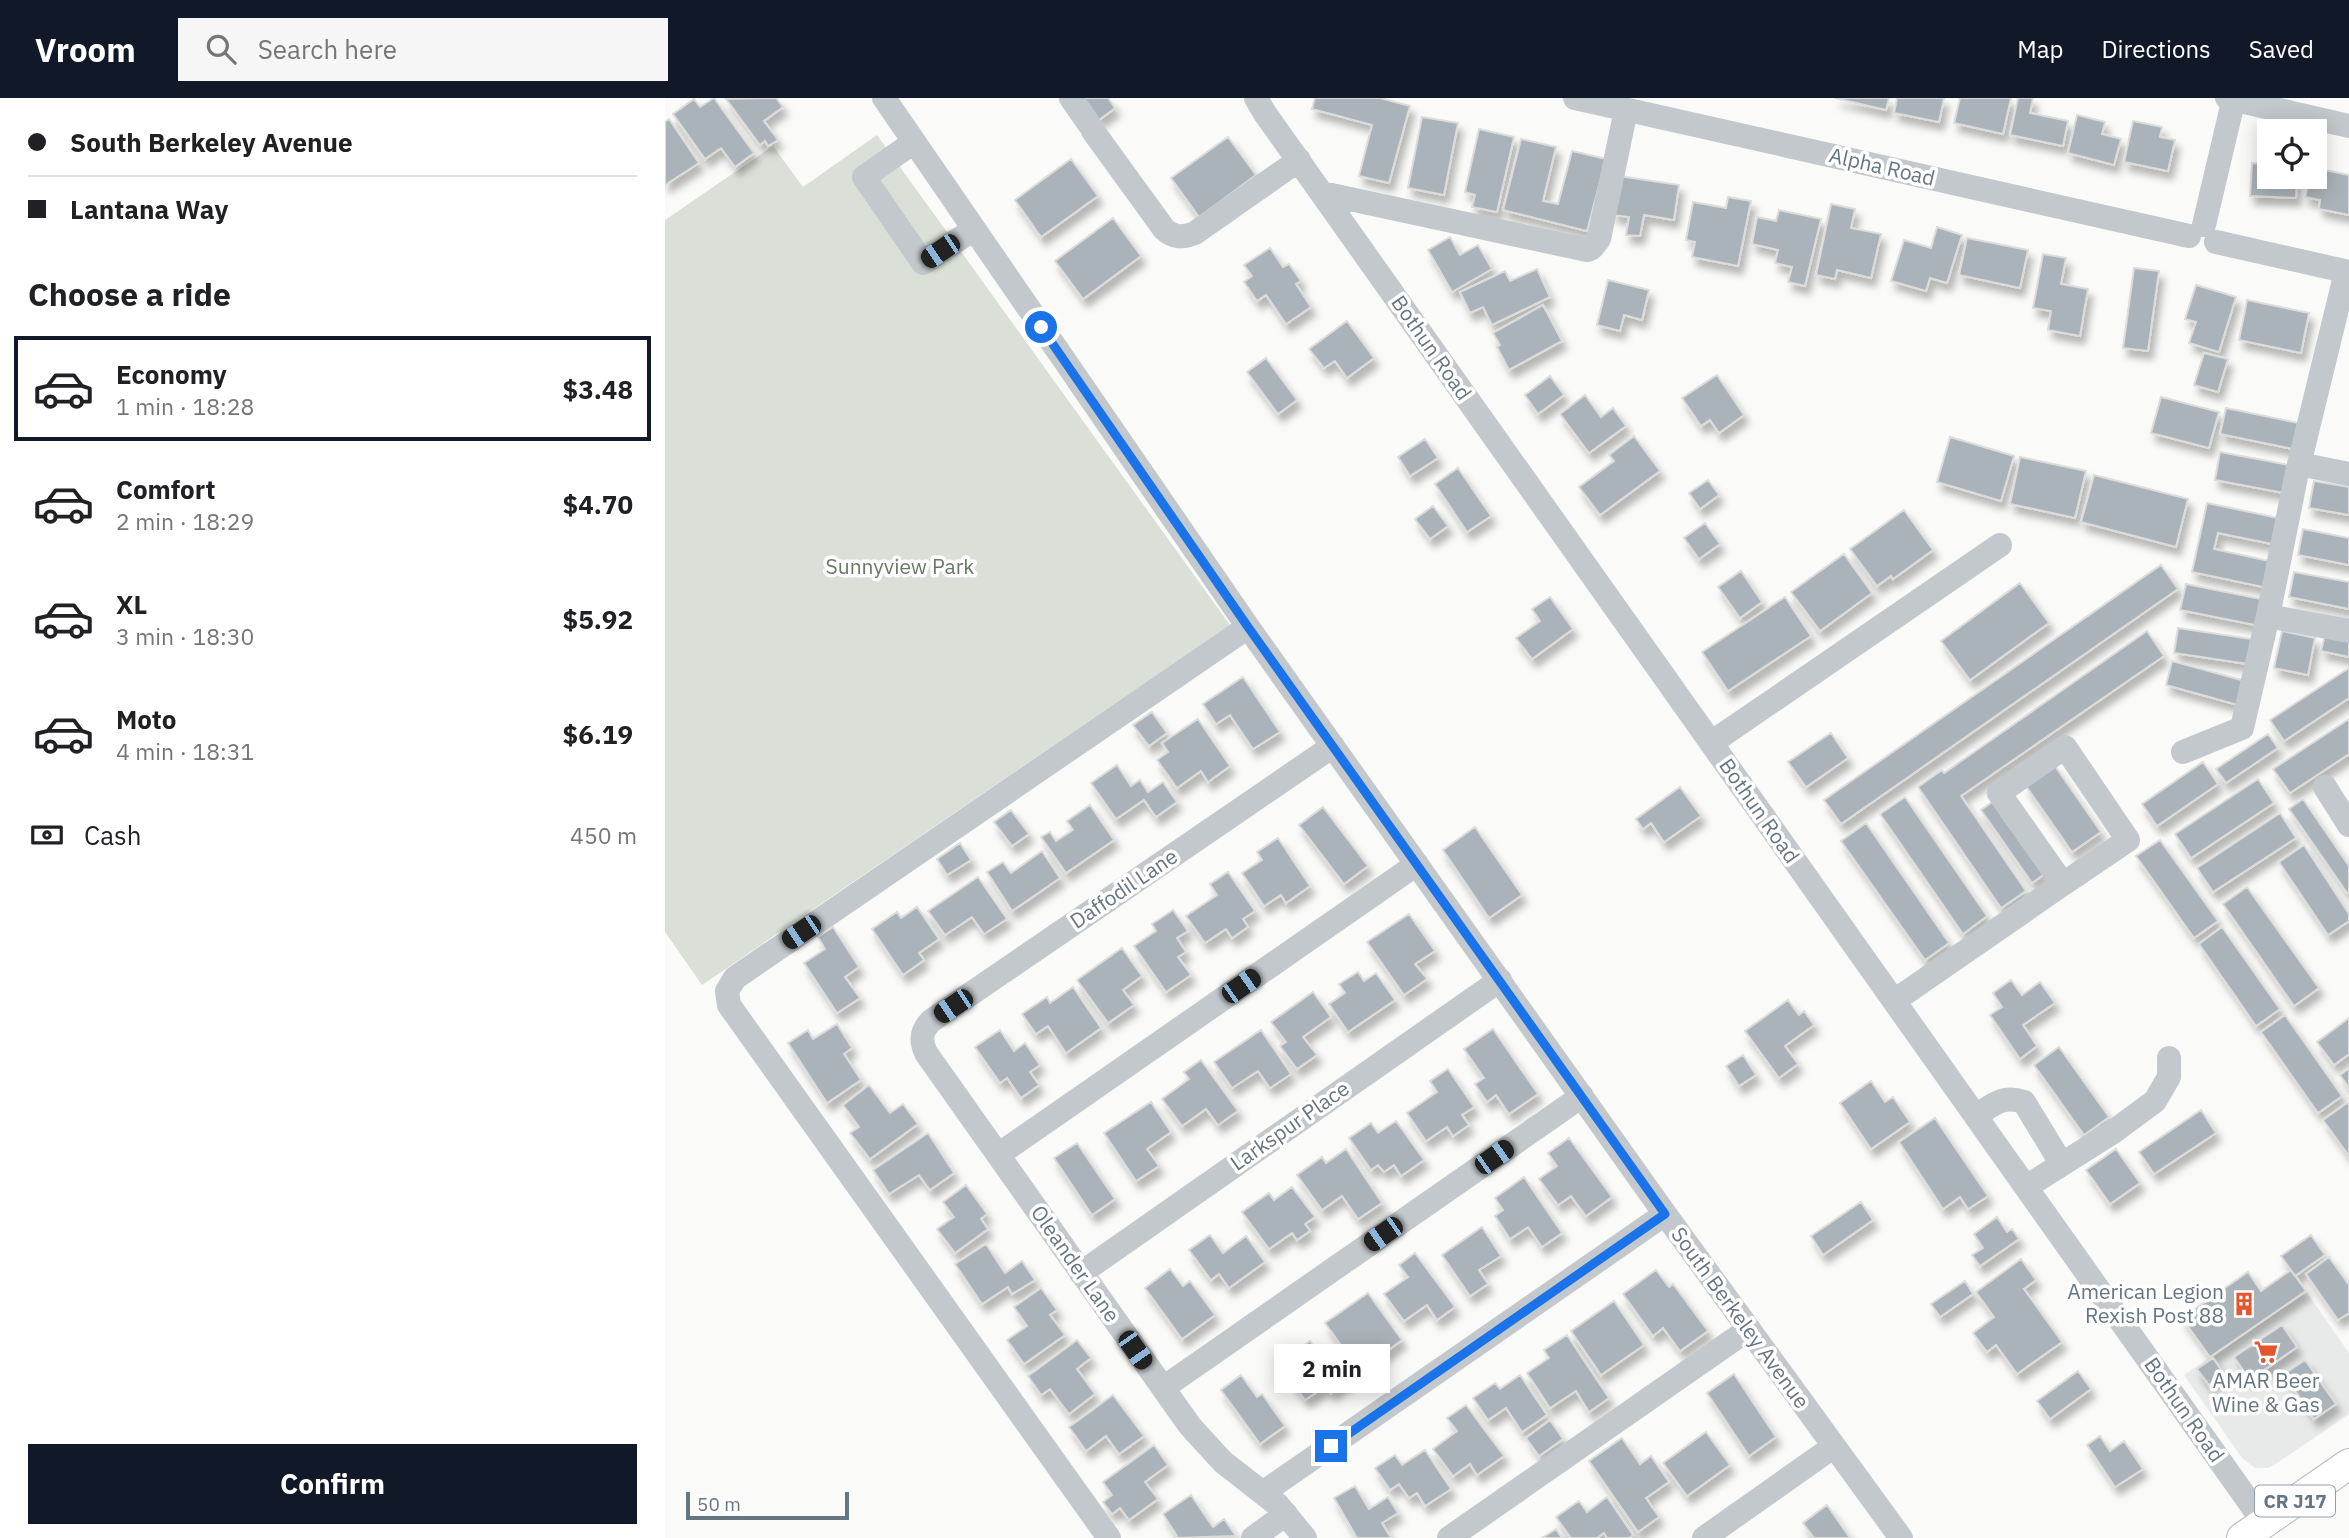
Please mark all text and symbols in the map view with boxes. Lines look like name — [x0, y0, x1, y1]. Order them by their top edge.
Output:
search box — [178, 18, 668, 81]
text: Vroom — [35, 28, 136, 71]
icon: search — [202, 30, 240, 68]
text: Search here — [258, 32, 397, 66]
text: Map — [2017, 33, 2063, 65]
text: Directions — [2101, 33, 2211, 65]
text: Saved — [2249, 33, 2314, 65]
map controls — [2257, 119, 2327, 189]
button: locate — [2257, 119, 2327, 189]
text: South Berkeley Avenue — [70, 125, 353, 159]
street label: Alpha Road — [1827, 140, 1938, 192]
text: Lantana Way — [70, 192, 228, 226]
car — [917, 231, 964, 271]
text: Choose a ride — [28, 273, 231, 315]
street label: Bothun Road — [1385, 289, 1478, 405]
route start — [1025, 311, 1057, 343]
icon: car — [32, 357, 95, 420]
text: Economy — [116, 357, 227, 391]
text: $3.48 — [563, 372, 633, 406]
text: 1 min · 18:28 — [116, 391, 254, 421]
icon: car — [32, 472, 95, 535]
text: Comfort — [116, 472, 215, 506]
text: $4.70 — [563, 487, 633, 521]
text: 2 min · 18:29 — [116, 506, 254, 536]
park label: Sunnyview Park — [826, 552, 974, 580]
icon: car — [32, 587, 95, 650]
text: XL — [116, 587, 147, 621]
text: $5.92 — [563, 602, 633, 636]
text: 3 min · 18:30 — [116, 621, 254, 651]
icon: car — [32, 702, 95, 765]
text: Moto — [116, 702, 176, 736]
text: $6.19 — [563, 717, 633, 751]
text: 4 min · 18:31 — [116, 736, 254, 766]
street label: Bothun Road — [1713, 752, 1806, 868]
icon: cash — [28, 816, 66, 854]
text: Cash — [84, 818, 141, 852]
text: 450 m — [570, 820, 637, 850]
street label: Daffodil Lane — [1064, 842, 1183, 934]
car — [778, 912, 825, 952]
car — [1218, 965, 1265, 1007]
car — [930, 986, 977, 1026]
street label: Larkspur Place — [1225, 1074, 1354, 1176]
car — [1471, 1136, 1518, 1178]
street label: Oleander Lane — [1025, 1199, 1127, 1327]
car — [1360, 1213, 1407, 1255]
street label: South Berkeley Avenue — [1665, 1221, 1816, 1414]
place label: American Legion Rexish Post 88 — [2067, 1277, 2224, 1329]
building icon: American Legion Rexish Post 88 — [2230, 1290, 2258, 1318]
car — [1115, 1327, 1156, 1373]
supermarket icon: AMAR Beer Wine & Gas — [2252, 1338, 2280, 1366]
callout: 2 min — [1273, 1344, 1389, 1394]
street label: Bothun Road — [2138, 1351, 2231, 1467]
text: 2 min — [1302, 1353, 1362, 1383]
place label: AMAR Beer Wine & Gas — [2212, 1366, 2320, 1418]
route end — [1315, 1430, 1347, 1462]
button: Confirm — [28, 1444, 637, 1524]
road number: CR J17 — [2255, 1485, 2335, 1516]
scale bar — [686, 1489, 849, 1521]
text: 50 m — [697, 1492, 741, 1516]

